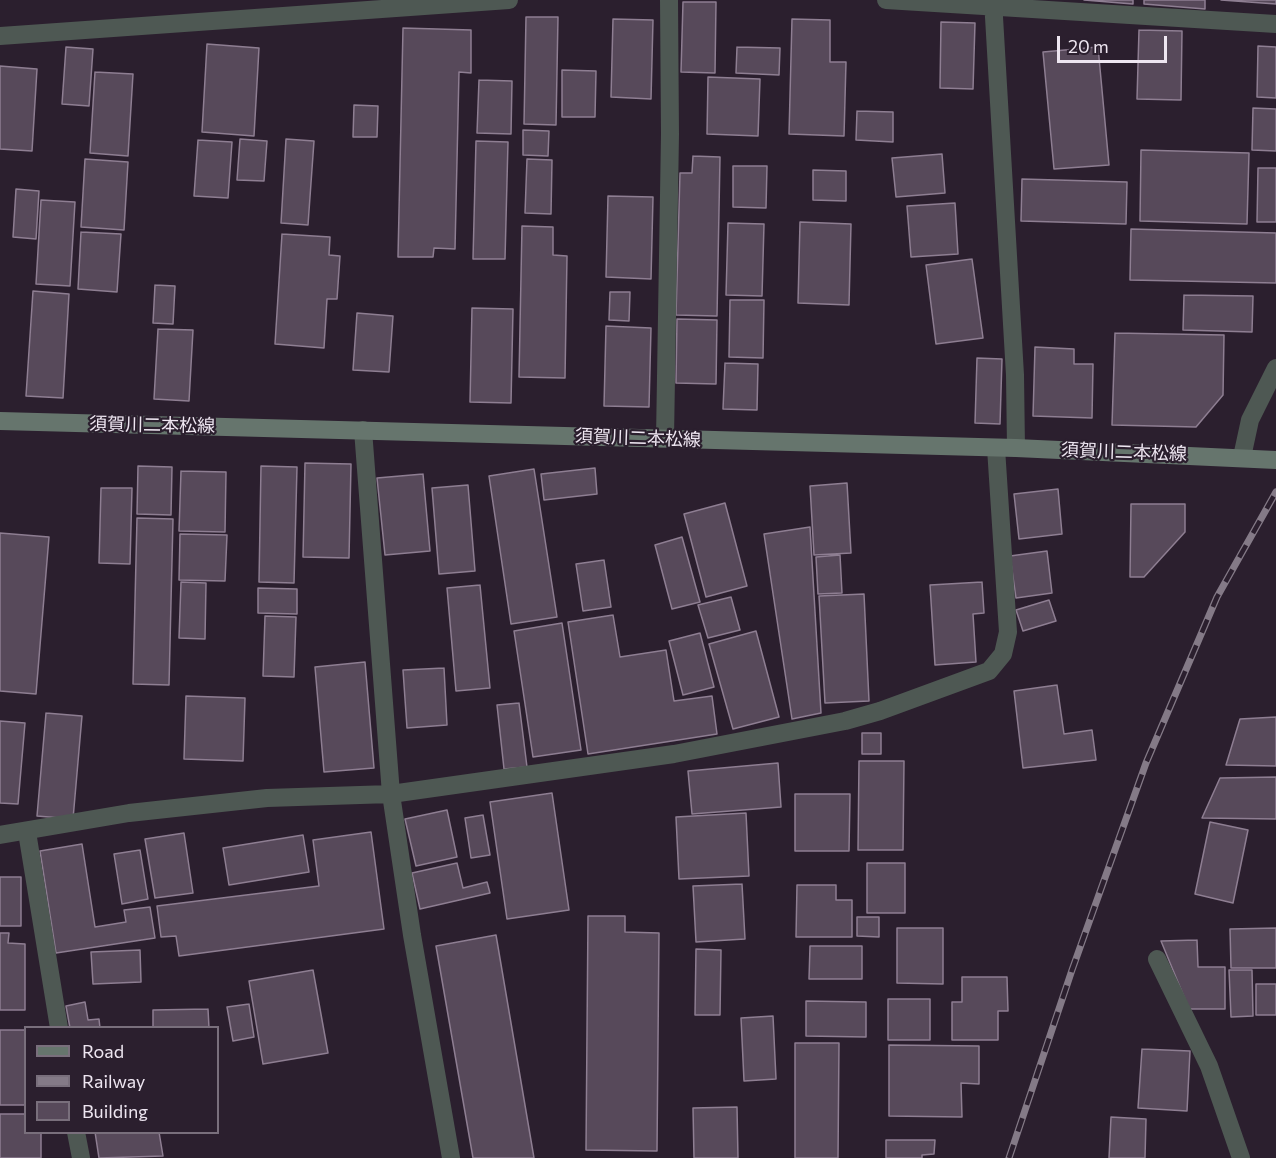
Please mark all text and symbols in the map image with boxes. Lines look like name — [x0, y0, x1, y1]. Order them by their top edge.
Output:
scale bar — [1060, 24, 1170, 62]
text: 20 m — [1068, 35, 1109, 57]
street label: 須賀川二本松線 — [89, 413, 215, 437]
street label: 須賀川二本松線 — [575, 425, 701, 451]
street label: 須賀川二本松線 — [1061, 439, 1187, 465]
legend — [24, 1026, 219, 1134]
text: Road — [82, 1040, 124, 1062]
text: Railway — [82, 1070, 145, 1092]
text: Building — [82, 1100, 148, 1122]

